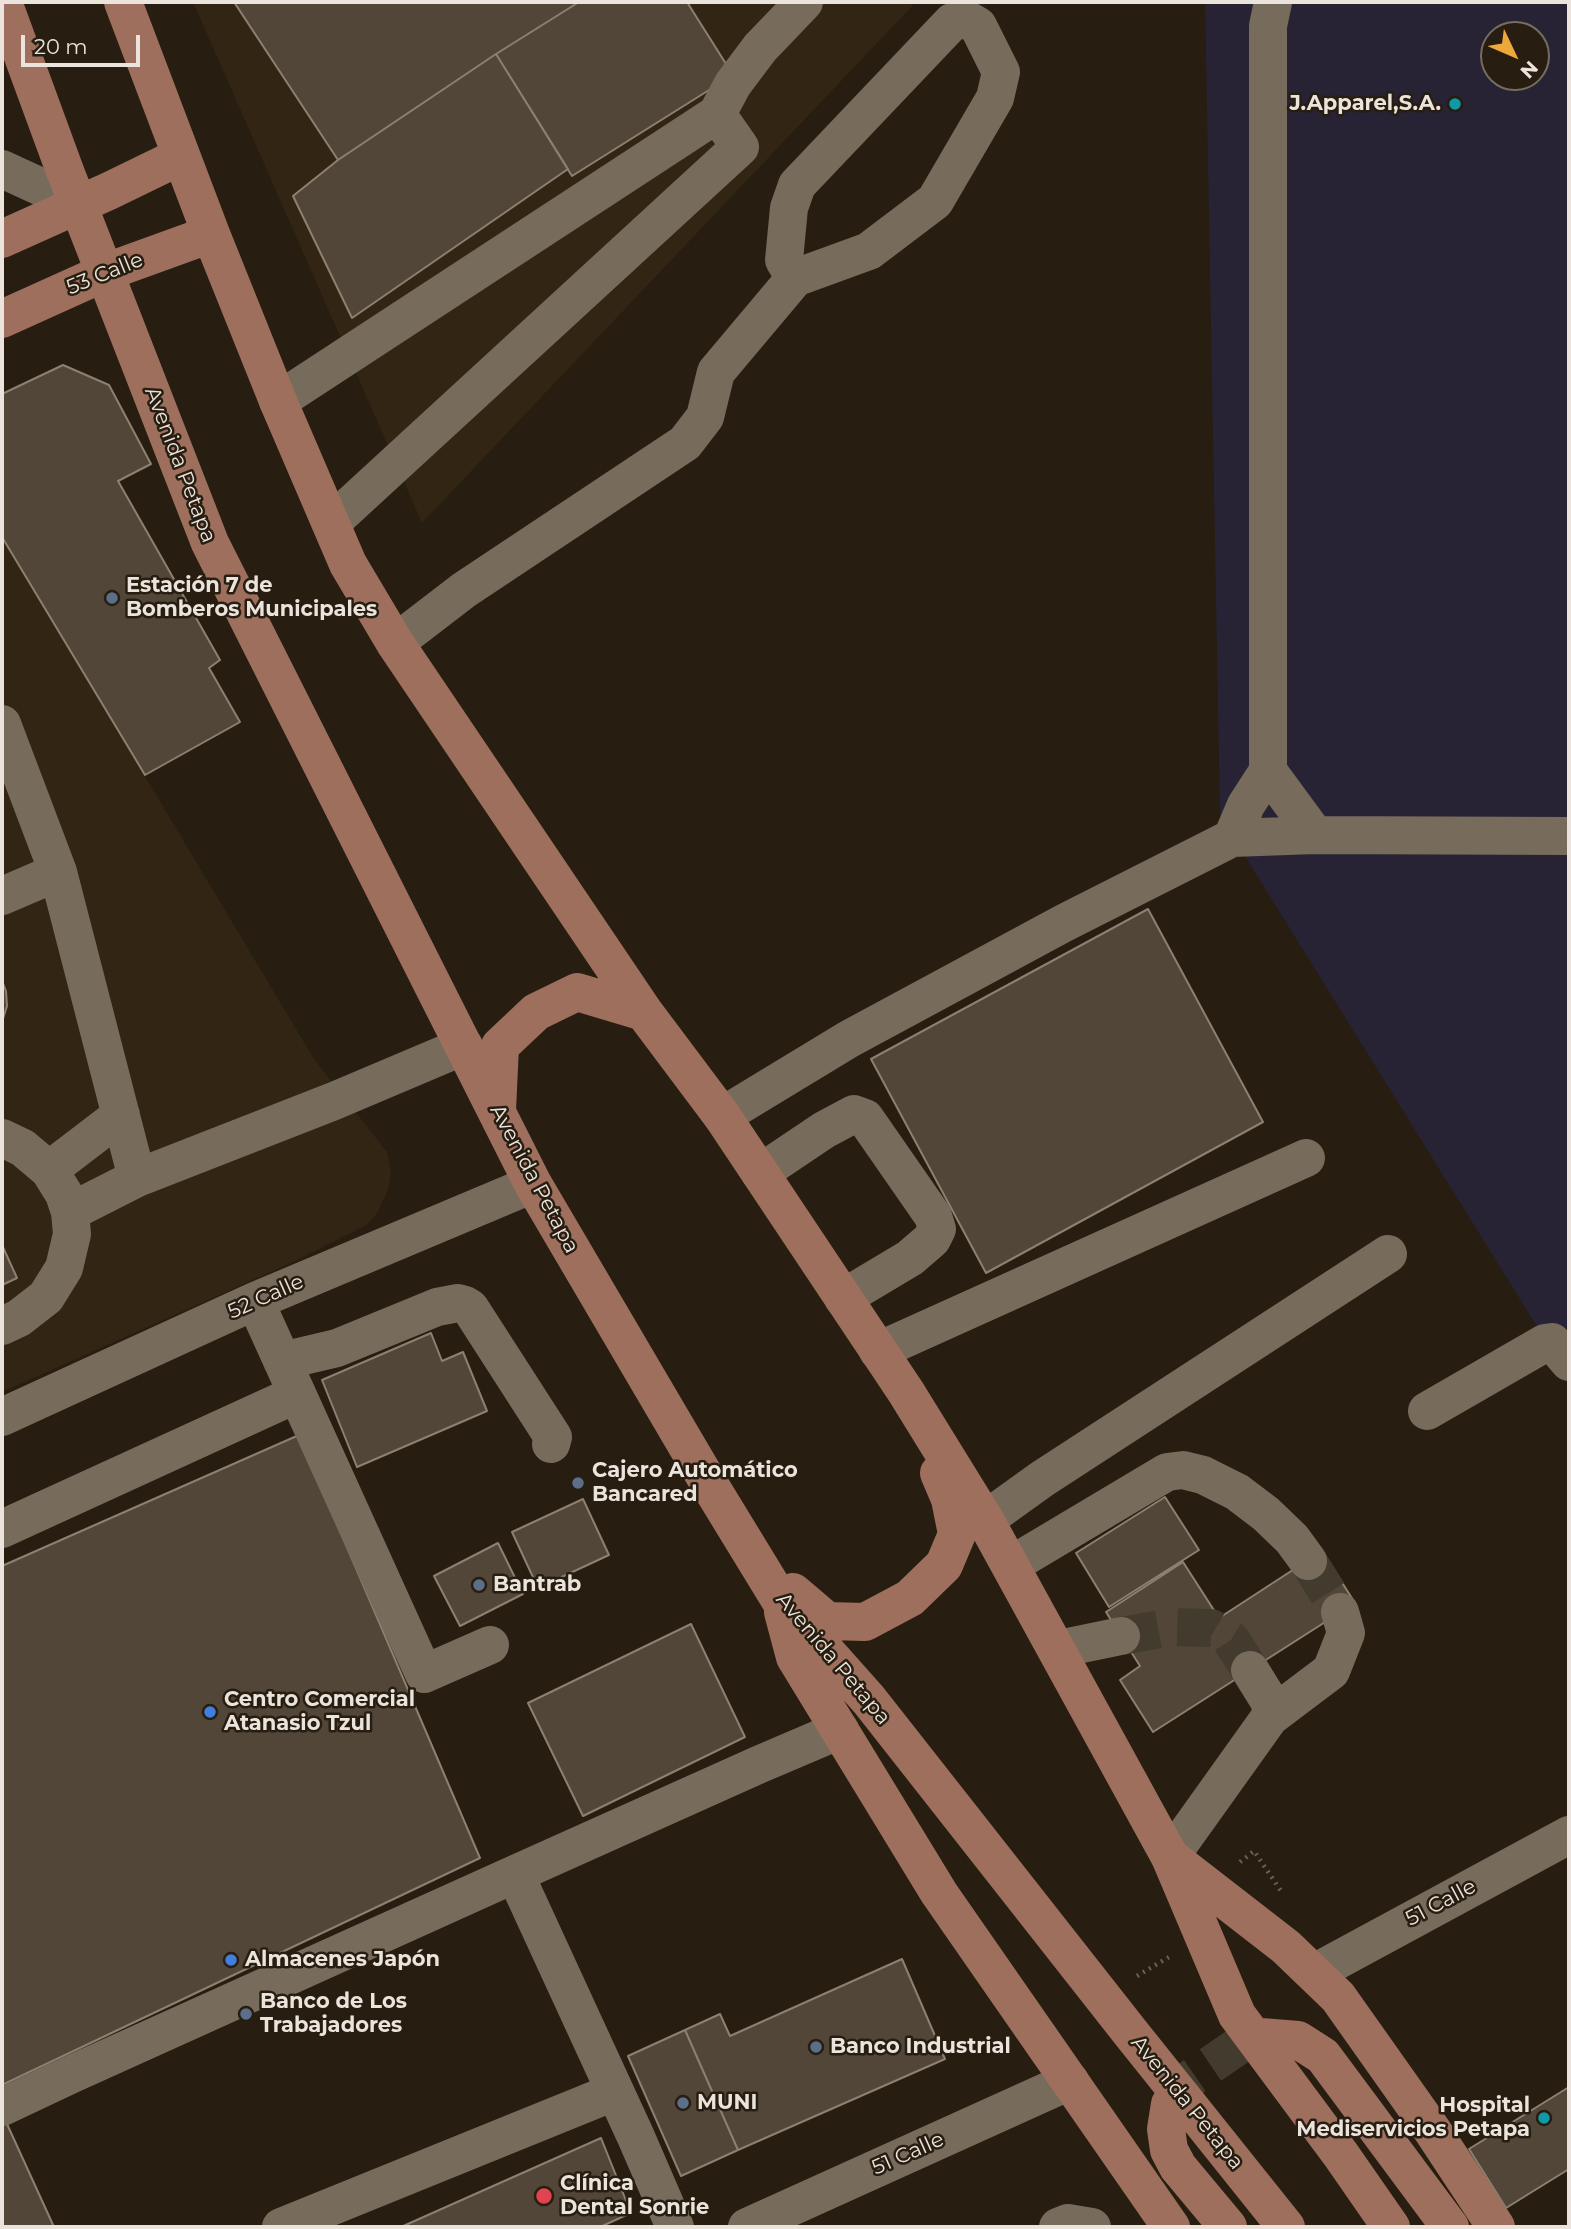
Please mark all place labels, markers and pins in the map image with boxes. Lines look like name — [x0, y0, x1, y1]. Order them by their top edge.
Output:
place label: J.Apparel,S.A. — [1289, 91, 1441, 117]
marker: J.Apparel,S.A. — [1447, 96, 1463, 112]
place label: Estación 7 de Bomberos Municipales — [126, 573, 377, 623]
marker: Estación 7 de Bomberos Municipales — [104, 590, 120, 606]
place label: Cajero Automático Bancared — [592, 1458, 798, 1508]
marker: Cajero Automático Bancared — [570, 1475, 586, 1491]
place label: Bantrab — [493, 1572, 581, 1598]
marker: Bantrab — [471, 1577, 487, 1593]
place label: Centro Comercial Atanasio Tzul — [224, 1687, 415, 1737]
marker: Centro Comercial Atanasio Tzul — [202, 1704, 218, 1720]
place label: Almacenes Japón — [245, 1947, 440, 1973]
marker: Almacenes Japón — [223, 1952, 239, 1968]
place label: Banco de Los Trabajadores — [260, 1989, 407, 2039]
marker: Banco de Los Trabajadores — [238, 2006, 254, 2022]
place label: Banco Industrial — [830, 2034, 1011, 2060]
marker: Banco Industrial — [808, 2039, 824, 2055]
place label: MUNI — [697, 2090, 757, 2116]
place label: Hospital Mediservicios Petapa — [1296, 2093, 1530, 2143]
marker: MUNI — [675, 2095, 691, 2111]
marker: Hospital Mediservicios Petapa — [1536, 2110, 1552, 2126]
place label: Clínica Dental Sonrie — [560, 2171, 709, 2221]
marker: Clínica Dental Sonrie — [534, 2186, 554, 2206]

